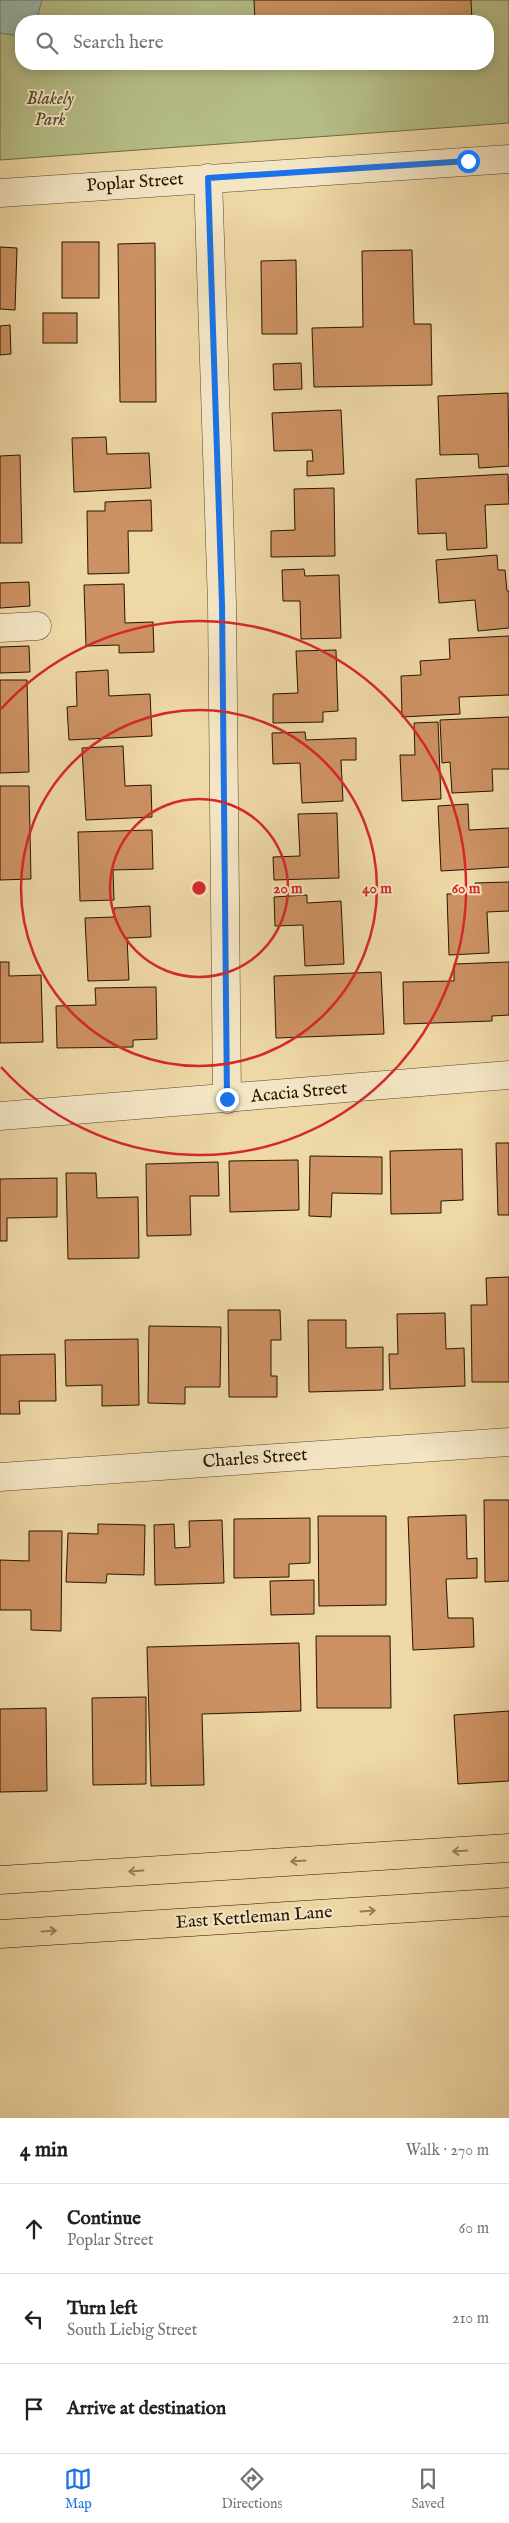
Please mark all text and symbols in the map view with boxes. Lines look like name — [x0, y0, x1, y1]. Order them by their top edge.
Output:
search box — [15, 15, 494, 70]
icon: search — [33, 29, 61, 57]
text: Search here — [73, 31, 164, 55]
park label: Blakely Park — [26, 88, 74, 132]
route start — [457, 150, 480, 173]
street label: Poplar Street — [86, 168, 184, 198]
centre of rings — [190, 879, 208, 897]
text: 20 m — [273, 879, 303, 898]
text: 40 m — [362, 879, 392, 898]
text: 60 m — [452, 879, 481, 898]
street label: Acacia Street — [249, 1077, 348, 1109]
route end — [216, 1088, 239, 1111]
street label: Charles Street — [202, 1444, 308, 1474]
one-way arrow — [453, 1846, 469, 1856]
one-way arrow — [290, 1857, 306, 1866]
one-way arrow — [128, 1867, 144, 1876]
street label: East Kettleman Lane — [175, 1901, 333, 1935]
one-way arrow — [360, 1906, 376, 1915]
one-way arrow — [40, 1926, 56, 1935]
text: 4 min — [20, 2137, 68, 2164]
text: Walk · 270 m — [406, 2141, 489, 2161]
text: Continue — [67, 2207, 141, 2231]
icon: ahead — [20, 2215, 48, 2243]
text: 60 m — [459, 2219, 489, 2239]
text: Poplar Street — [67, 2231, 154, 2251]
text: Turn left — [67, 2297, 138, 2321]
icon: left — [20, 2305, 48, 2333]
text: 210 m — [452, 2309, 489, 2329]
text: South Liebig Street — [67, 2321, 197, 2341]
icon: arrive — [20, 2395, 48, 2423]
text: Arrive at destination — [67, 2397, 226, 2421]
tab: Map — [64, 2465, 92, 2513]
tab: Directions — [221, 2465, 282, 2513]
tab: Saved — [411, 2465, 444, 2513]

